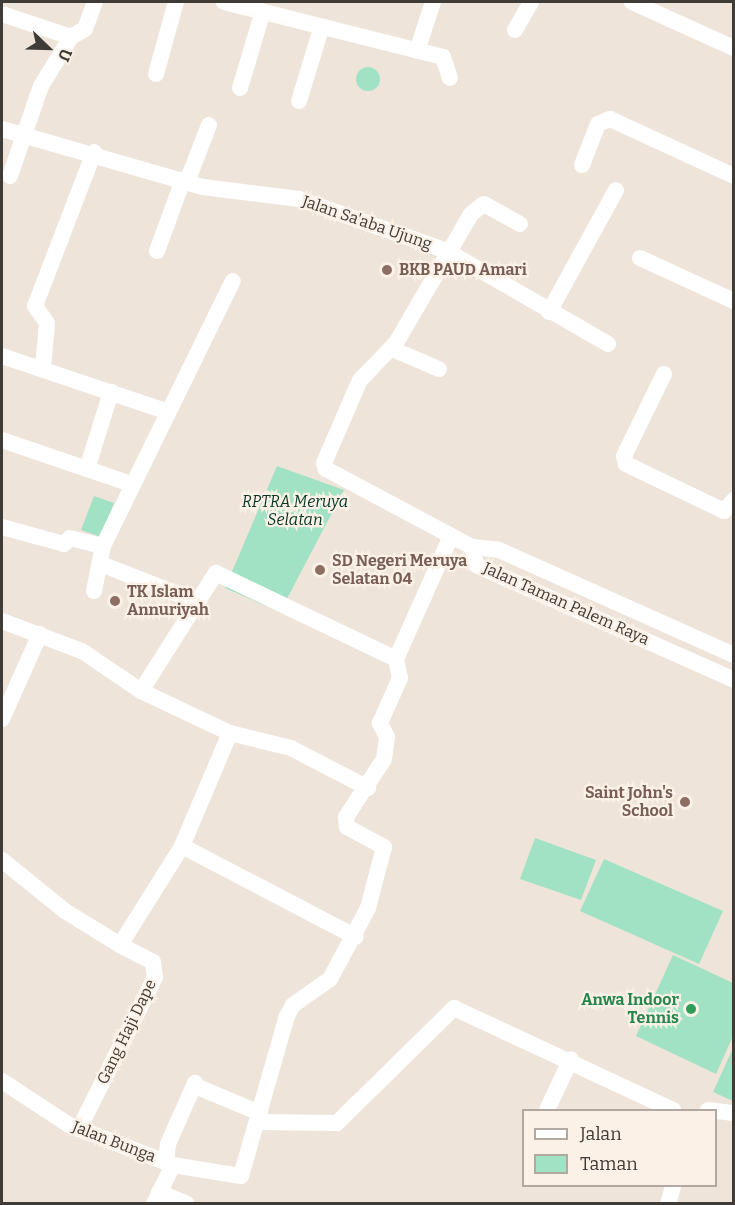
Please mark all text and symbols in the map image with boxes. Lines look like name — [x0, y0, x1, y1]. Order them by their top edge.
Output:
north arrow — [18, 18, 78, 78]
text: U — [54, 46, 76, 64]
street label: Jalan Sa'aba Ujung — [300, 192, 434, 254]
place label: BKB PAUD Amari — [399, 260, 527, 280]
marker: BKB PAUD Amari — [380, 263, 394, 277]
park label: RPTRA Meruya Selatan — [242, 492, 348, 530]
place label: SD Negeri Meruya Selatan 04 — [332, 551, 467, 589]
street label: Jalan Taman Palem Raya — [480, 559, 652, 649]
marker: SD Negeri Meruya Selatan 04 — [313, 563, 327, 577]
place label: TK Islam Annuriyah — [127, 582, 209, 620]
marker: TK Islam Annuriyah — [108, 594, 122, 608]
place label: Saint John's School — [585, 783, 673, 821]
marker: Saint John's School — [678, 795, 692, 809]
street label: Gang Haji Dape — [93, 976, 161, 1088]
place label: Anwa Indoor Tennis — [581, 990, 679, 1028]
marker: Anwa Indoor Tennis — [684, 1002, 698, 1016]
legend — [522, 1109, 717, 1187]
street label: Jalan Bunga — [70, 1117, 158, 1167]
text: Jalan — [580, 1123, 622, 1145]
text: Taman — [580, 1153, 638, 1175]

